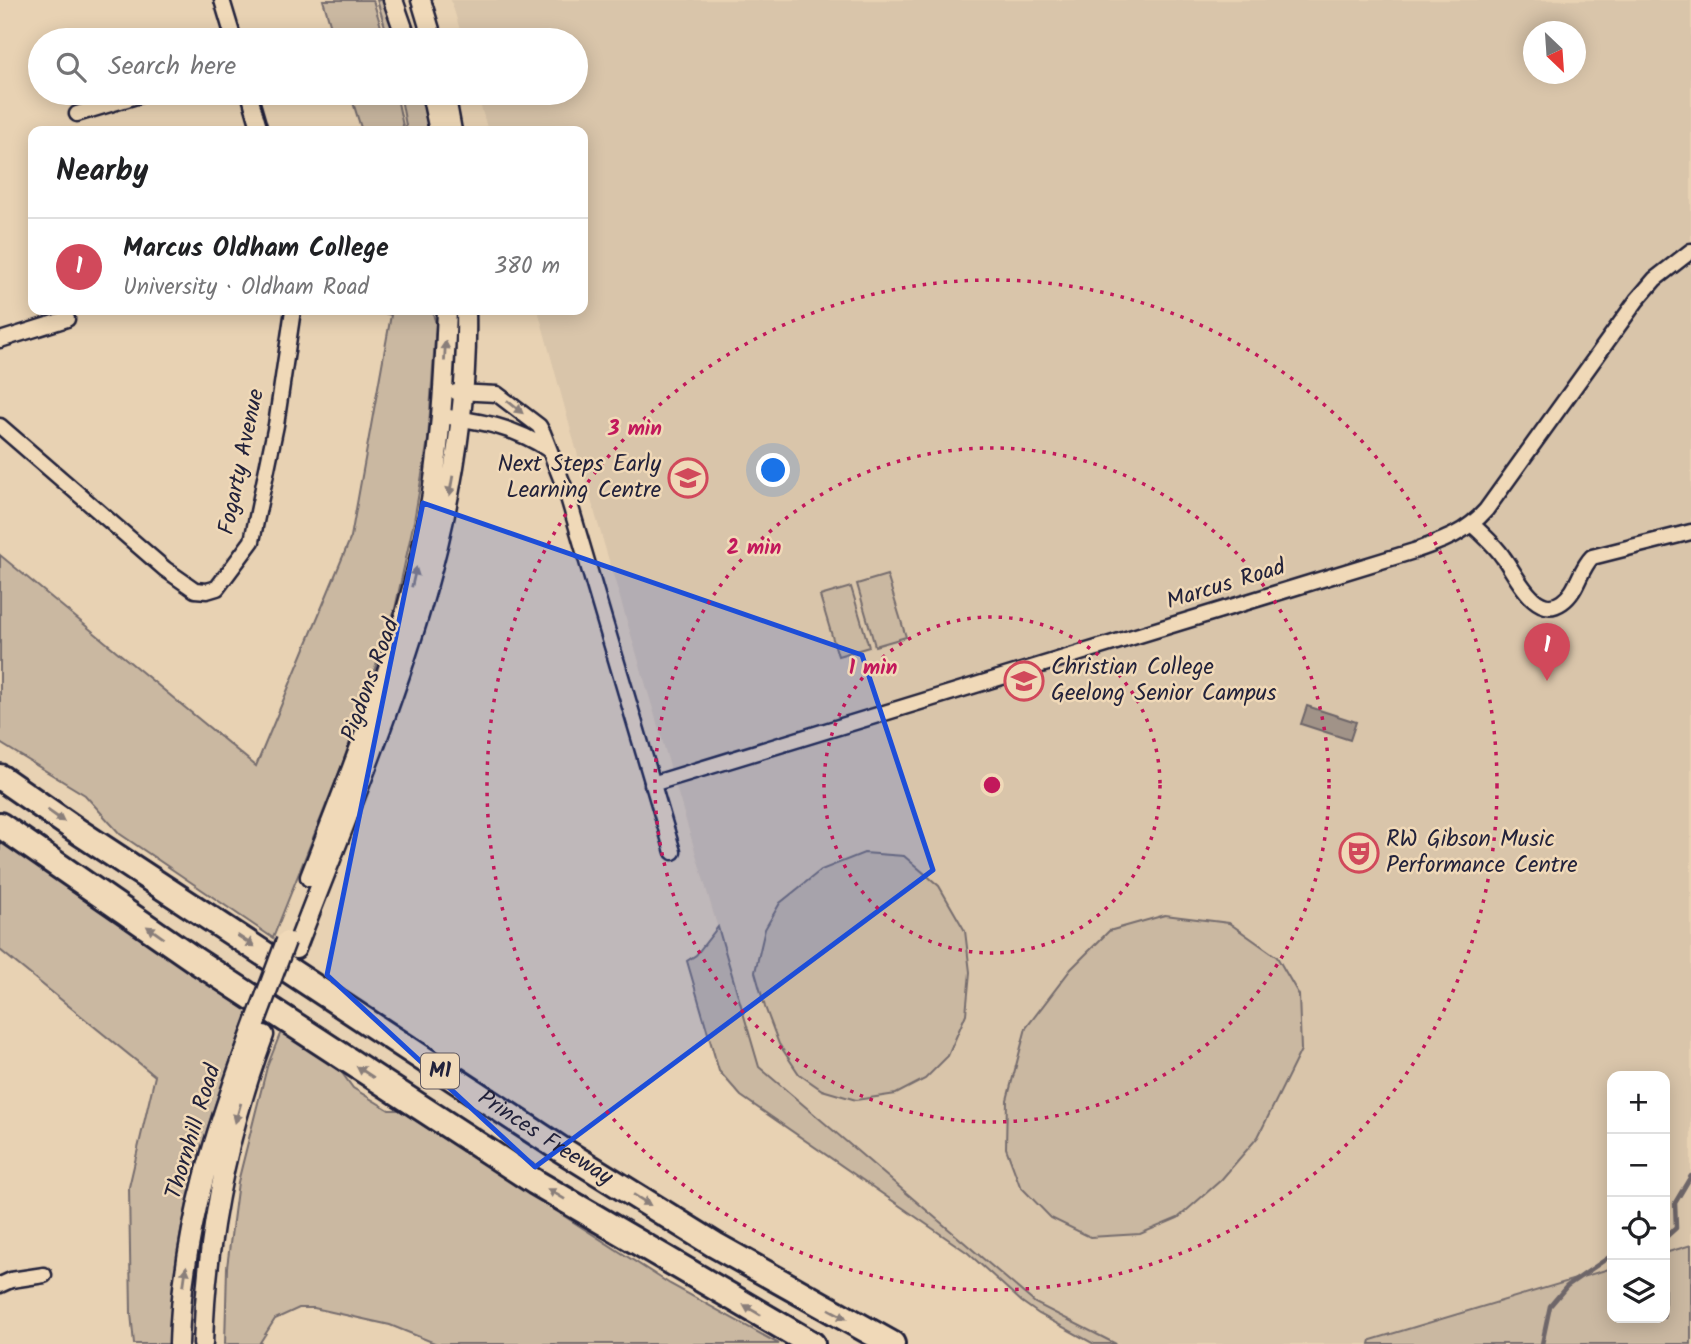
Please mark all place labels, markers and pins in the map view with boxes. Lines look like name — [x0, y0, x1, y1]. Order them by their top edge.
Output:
place label: Next Steps Early Learning Centre — [497, 447, 661, 509]
school or university icon: Next Steps Early Learning Centre — [667, 457, 709, 499]
pin: 1 — [1524, 623, 1570, 681]
place label: Christian College Geelong Senior Campus — [1051, 650, 1277, 712]
school or university icon: Christian College Geelong Senior Campus — [1003, 660, 1045, 702]
centre of rings — [980, 773, 1004, 797]
place label: RW Gibson Music Performance Centre — [1386, 822, 1578, 884]
theatre icon: RW Gibson Music Performance Centre — [1338, 832, 1380, 874]

